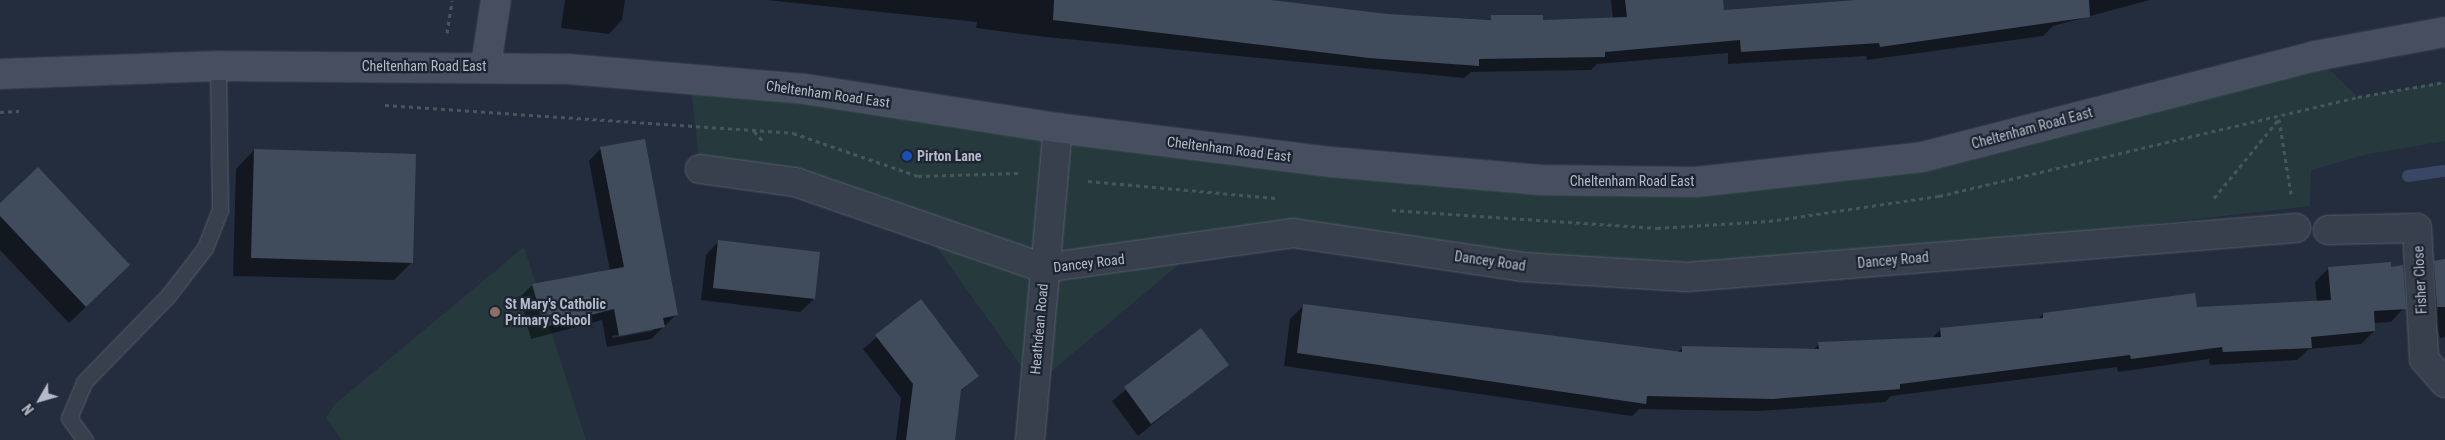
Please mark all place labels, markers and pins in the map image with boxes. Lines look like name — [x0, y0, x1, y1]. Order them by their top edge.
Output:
place label: Pirton Lane — [917, 148, 982, 164]
marker: Pirton Lane — [901, 150, 913, 162]
place label: St Mary's Catholic Primary School — [505, 296, 606, 328]
marker: St Mary's Catholic Primary School — [489, 306, 501, 318]

